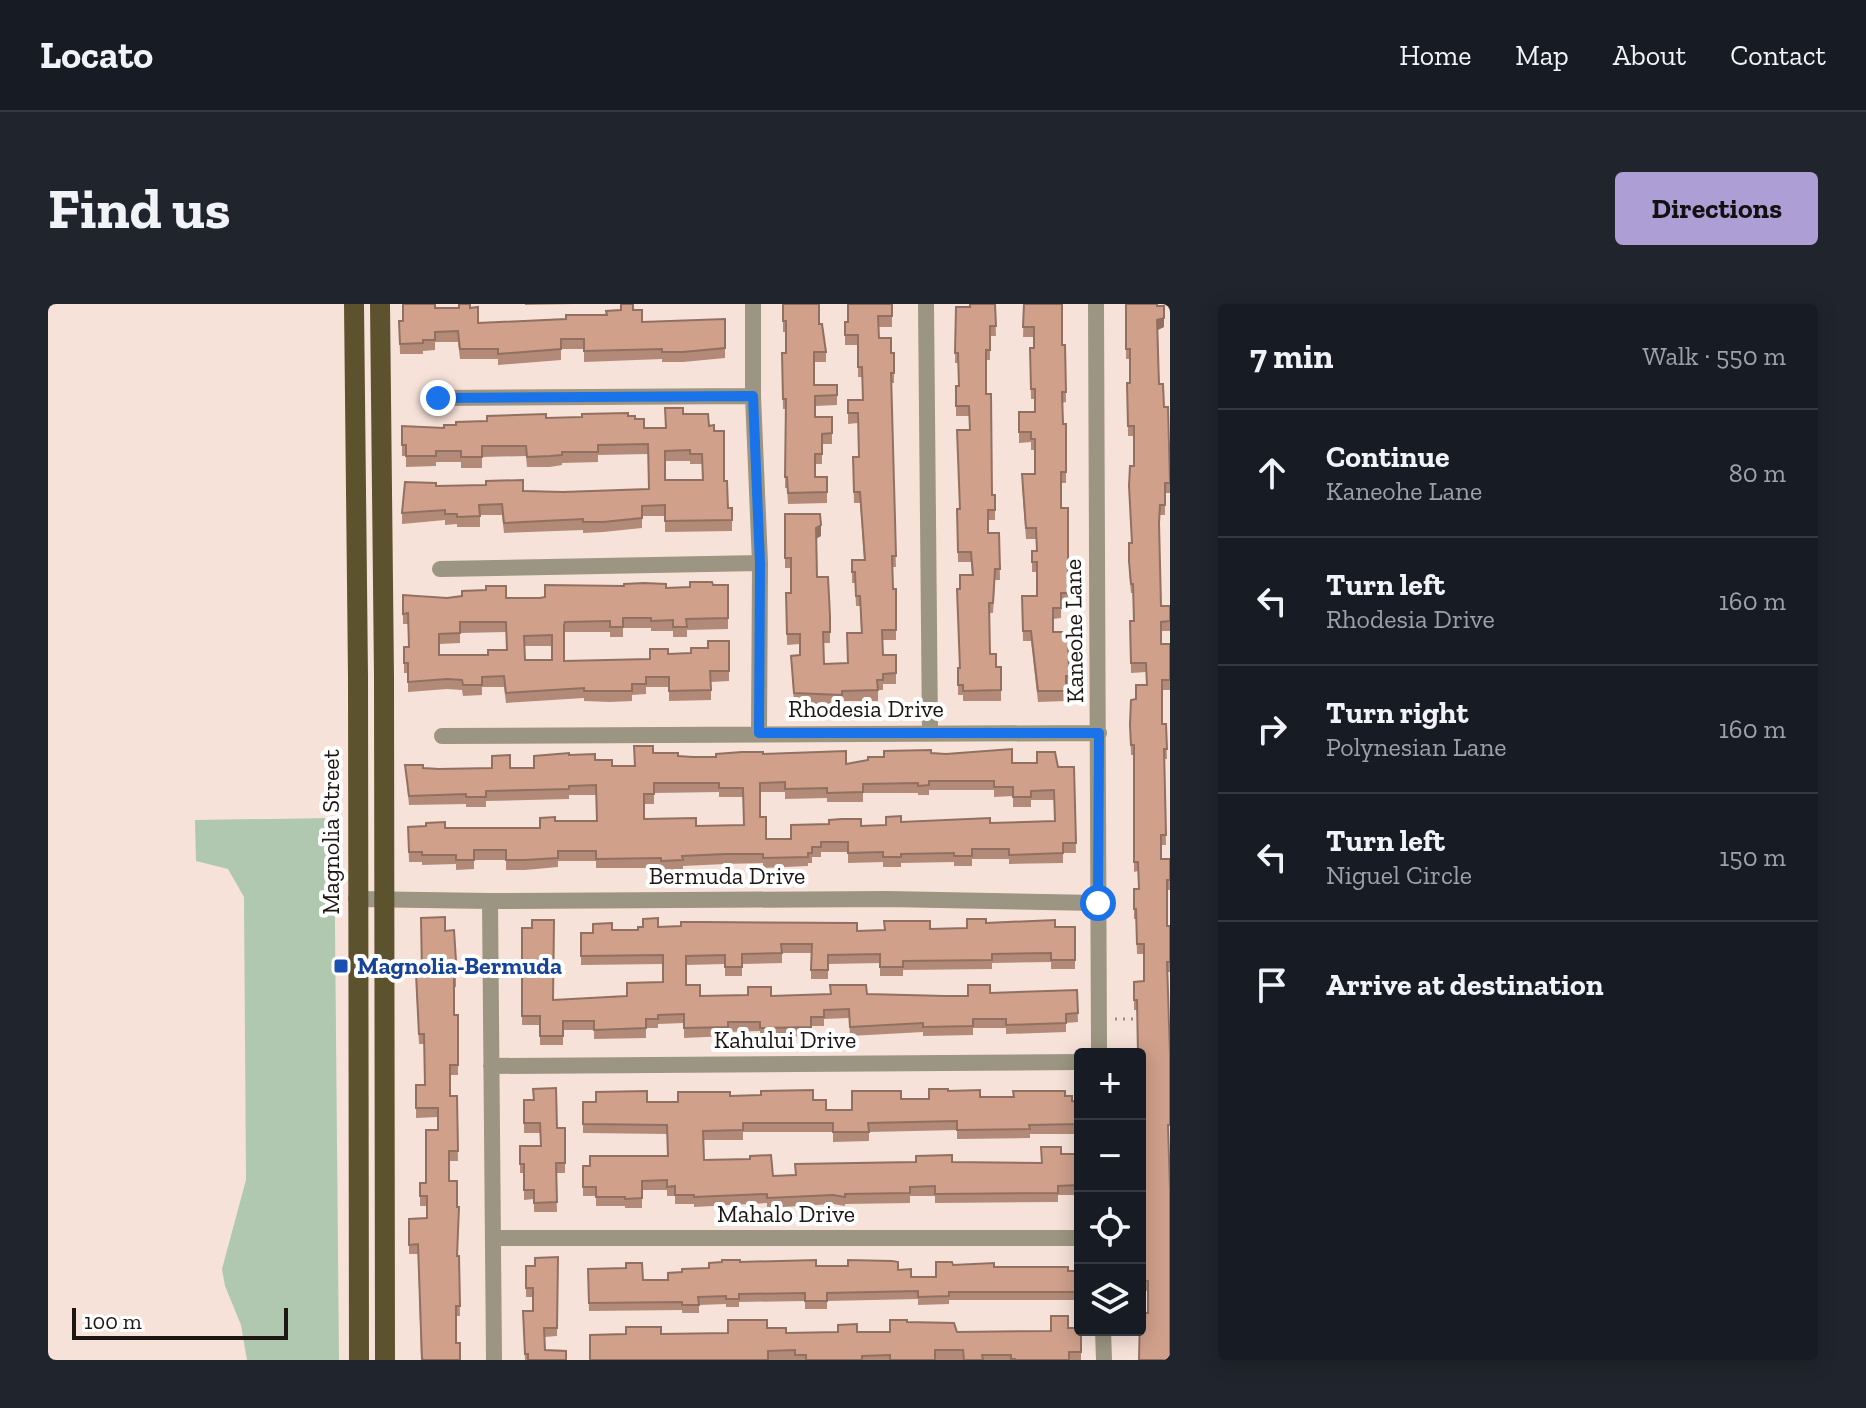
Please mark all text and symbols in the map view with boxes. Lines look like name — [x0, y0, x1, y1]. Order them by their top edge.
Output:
text: Locato — [40, 32, 153, 78]
text: Home — [1399, 39, 1471, 72]
text: Map — [1515, 39, 1569, 72]
text: About — [1613, 39, 1686, 72]
text: Contact — [1730, 39, 1826, 72]
button: Directions — [1615, 172, 1818, 245]
text: Find us — [48, 175, 231, 242]
text: 7 min — [1250, 336, 1333, 377]
text: Walk · 550 m — [1642, 340, 1786, 372]
route end — [420, 380, 456, 416]
text: Continue — [1326, 439, 1450, 475]
icon: ahead — [1250, 451, 1294, 495]
text: 80 m — [1729, 457, 1786, 489]
text: Kaneohe Lane — [1326, 475, 1482, 507]
street label: Kaneohe Lane — [1058, 559, 1089, 703]
text: Turn left — [1326, 567, 1445, 603]
icon: left — [1250, 579, 1294, 623]
text: 160 m — [1719, 585, 1786, 617]
text: Rhodesia Drive — [1326, 603, 1495, 635]
street label: Rhodesia Drive — [788, 694, 944, 723]
text: Turn right — [1326, 695, 1468, 731]
icon: right — [1250, 707, 1294, 751]
text: 160 m — [1719, 713, 1786, 745]
text: Polynesian Lane — [1326, 731, 1507, 763]
street label: Magnolia Street — [316, 749, 345, 915]
text: Turn left — [1326, 823, 1445, 859]
icon: left — [1250, 835, 1294, 879]
text: 150 m — [1719, 841, 1786, 873]
text: Niguel Circle — [1326, 859, 1472, 891]
street label: Bermuda Drive — [649, 861, 805, 890]
route start — [1080, 885, 1116, 921]
place label: Magnolia-Bermuda — [357, 951, 562, 980]
marker: Magnolia-Bermuda — [332, 957, 350, 975]
icon: arrive — [1250, 963, 1294, 1007]
text: Arrive at destination — [1326, 967, 1603, 1003]
street label: Kahului Drive — [714, 1025, 856, 1054]
map controls — [1074, 1048, 1146, 1336]
button: + — [1074, 1048, 1146, 1120]
button: − — [1074, 1120, 1146, 1192]
button: locate — [1074, 1192, 1146, 1264]
street label: Mahalo Drive — [717, 1199, 855, 1228]
button: layers — [1074, 1264, 1146, 1336]
scale bar — [72, 1304, 288, 1340]
text: 100 m — [84, 1308, 142, 1335]

